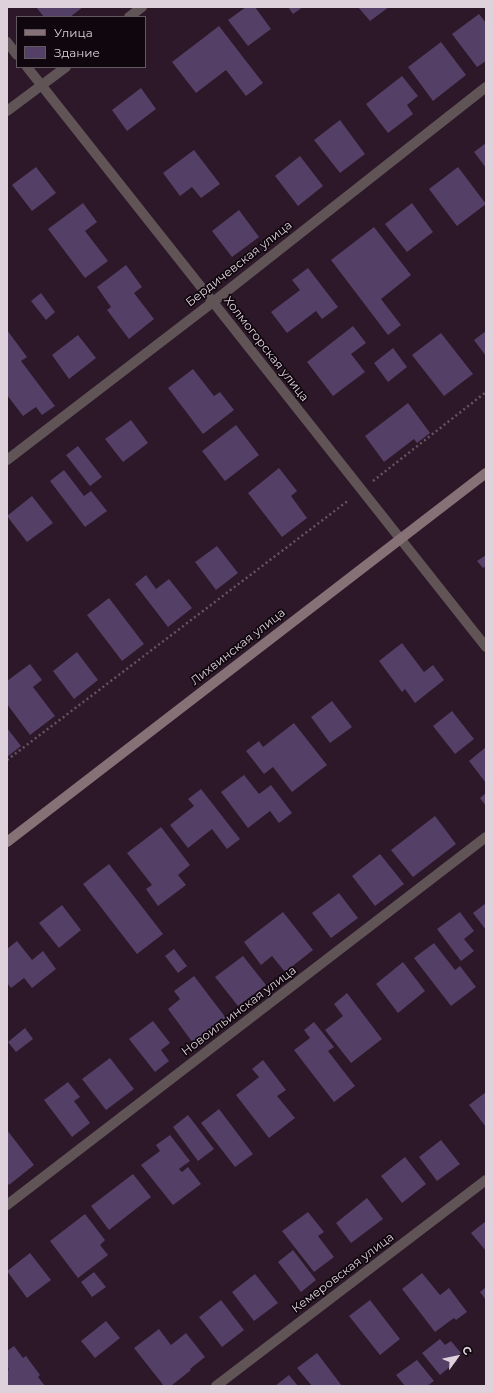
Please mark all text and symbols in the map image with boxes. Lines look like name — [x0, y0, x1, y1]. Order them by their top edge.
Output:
legend — [16, 16, 146, 68]
text: Улица — [54, 25, 93, 40]
text: Здание — [54, 45, 100, 60]
street label: Бердичевская улица — [183, 218, 295, 310]
street label: Холмогорская улица — [220, 294, 312, 404]
street label: Лихвинская улица — [188, 606, 288, 688]
street label: Новоильинская улица — [179, 963, 299, 1059]
street label: Кемеровская улица — [289, 1230, 397, 1316]
north arrow — [437, 1337, 477, 1377]
text: С — [459, 1343, 475, 1358]

